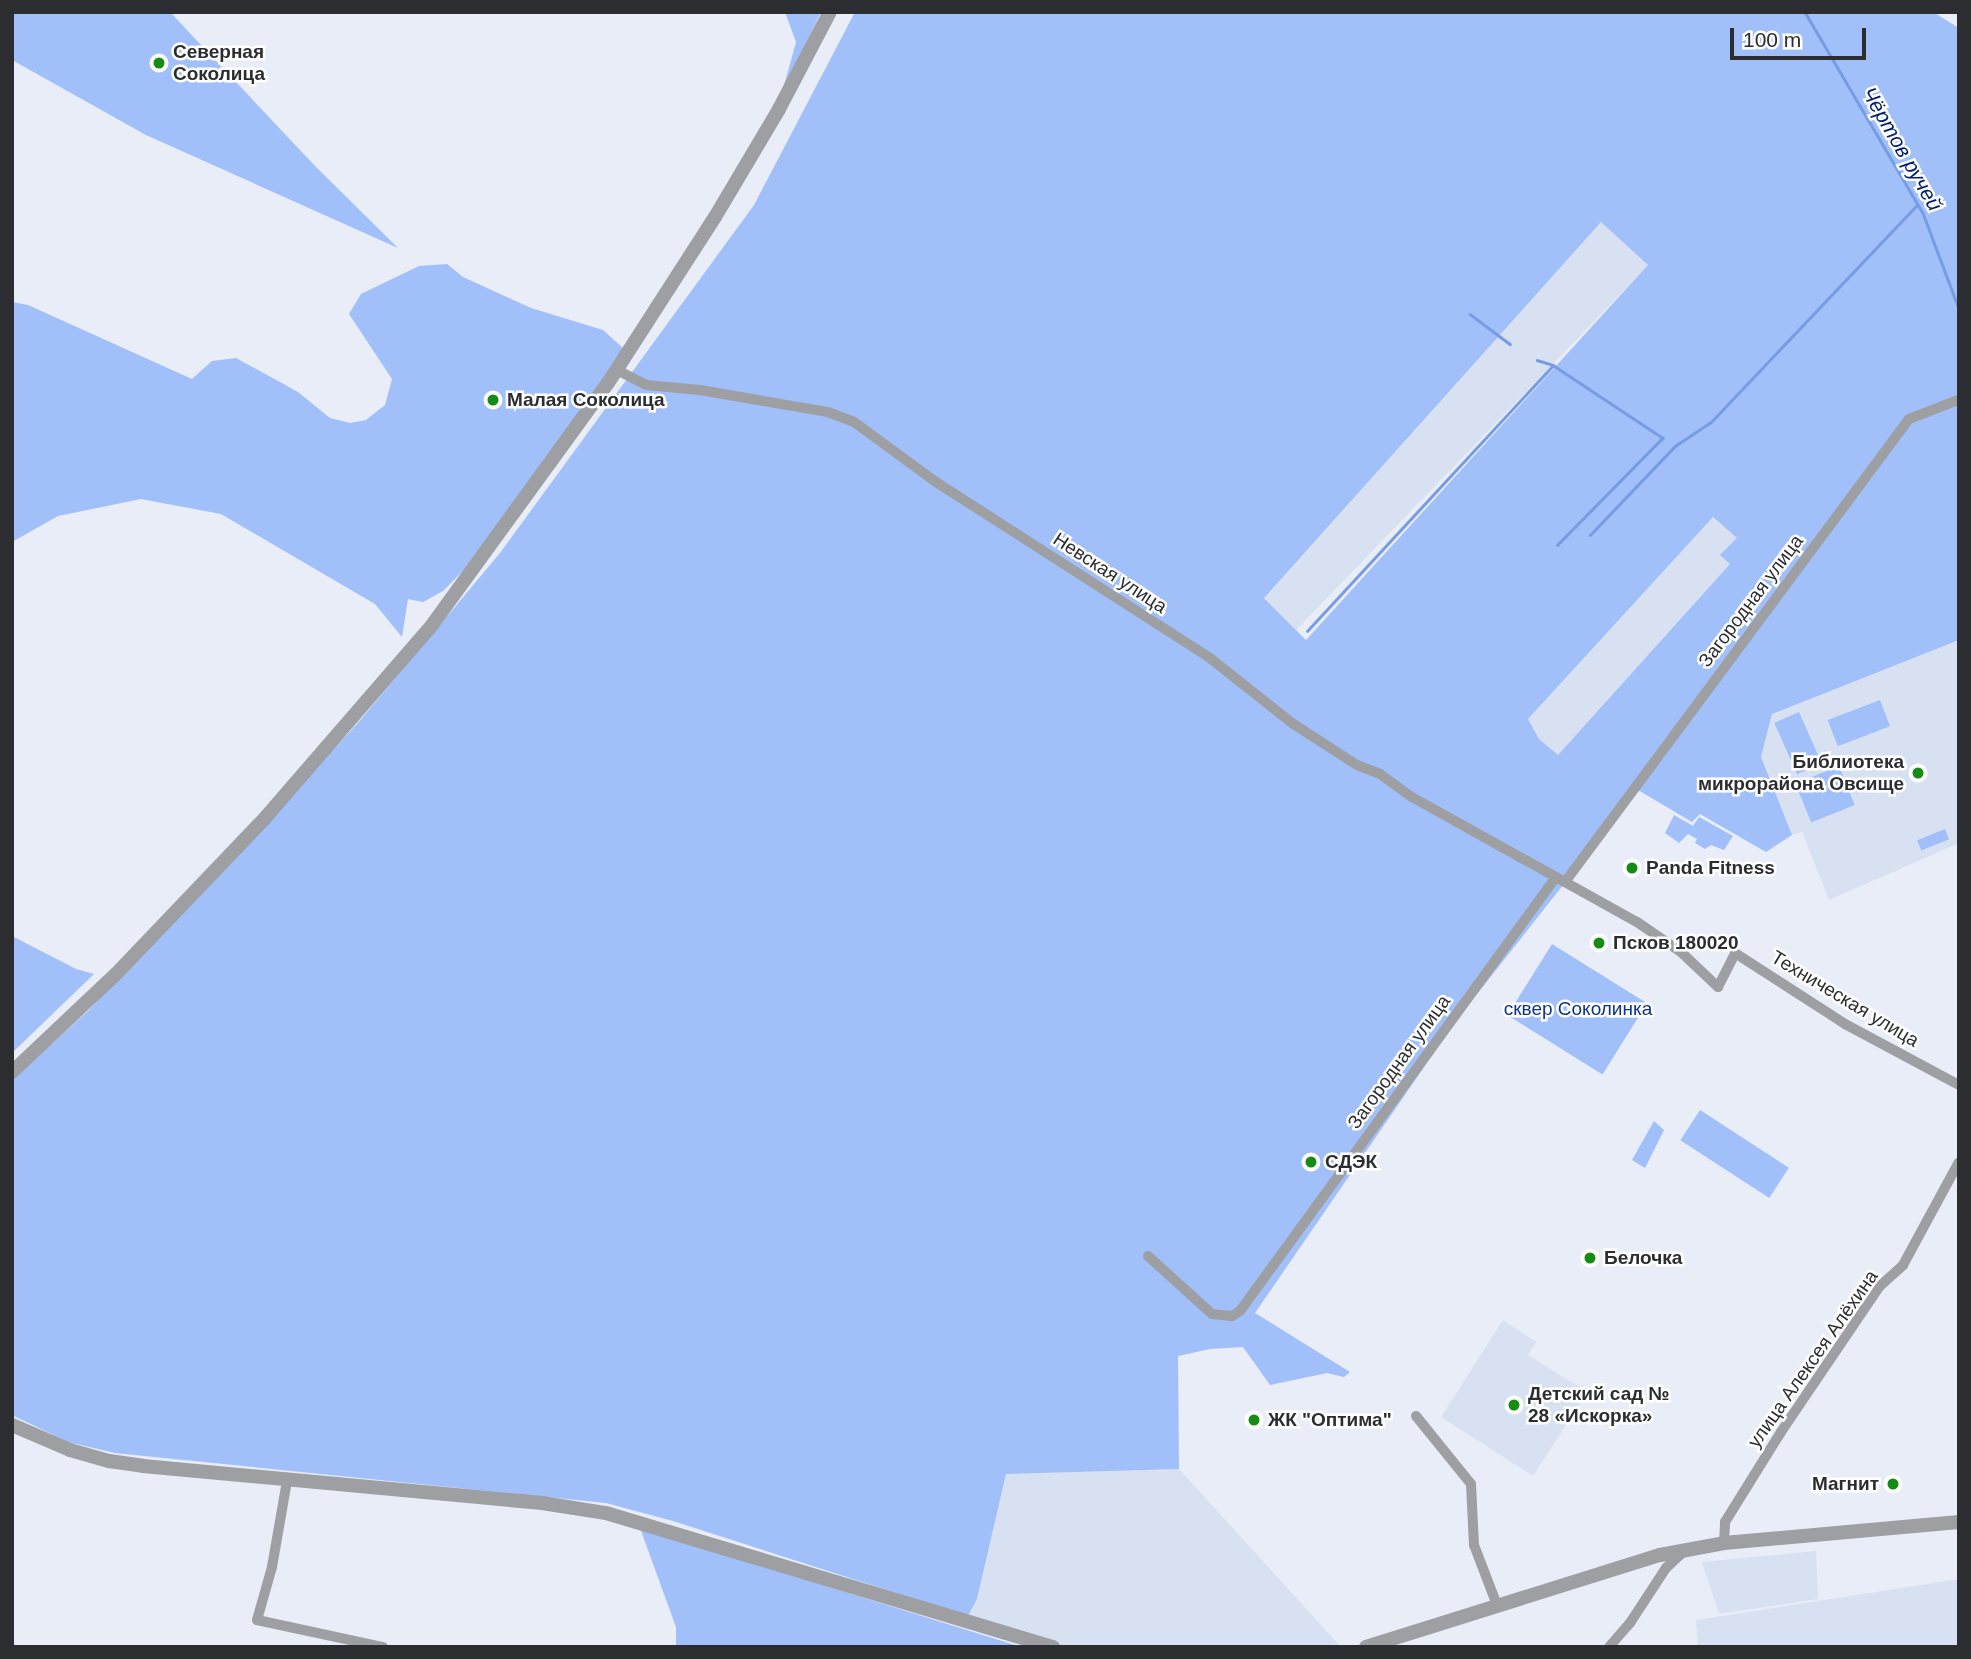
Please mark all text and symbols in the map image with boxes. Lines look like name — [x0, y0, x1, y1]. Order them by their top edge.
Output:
scale bar — [1733, 14, 1870, 58]
text: 100 m — [1743, 28, 1801, 51]
place label: Северная Соколица — [173, 41, 265, 85]
marker: Северная Соколица — [151, 55, 167, 71]
water label: Чёртов ручей — [1856, 83, 1948, 215]
place label: Малая Соколица — [507, 389, 665, 411]
marker: Малая Соколица — [485, 392, 501, 408]
street label: Невская улица — [1049, 528, 1171, 618]
street label: Загородная улица — [1694, 530, 1808, 672]
place label: Библиотека микрорайона Овсище — [1698, 751, 1904, 795]
marker: Библиотека микрорайона Овсище — [1910, 765, 1926, 781]
place label: Panda Fitness — [1646, 857, 1775, 879]
marker: Panda Fitness — [1624, 860, 1640, 876]
place label: Псков 180020 — [1613, 932, 1738, 954]
marker: Псков 180020 — [1591, 935, 1607, 951]
street label: Техническая улица — [1767, 946, 1923, 1052]
street label: Загородная улица — [1343, 991, 1455, 1133]
park label: сквер Соколинка — [1504, 998, 1652, 1020]
place label: СДЭК — [1325, 1151, 1377, 1173]
marker: СДЭК — [1303, 1154, 1319, 1170]
place label: Белочка — [1604, 1247, 1682, 1269]
marker: Белочка — [1582, 1250, 1598, 1266]
street label: улица Алексея Алёхина — [1743, 1266, 1883, 1452]
place label: Детский сад № 28 «Искорка» — [1528, 1383, 1670, 1427]
marker: Детский сад № 28 «Искорка» — [1506, 1397, 1522, 1413]
place label: ЖК "Оптима" — [1268, 1409, 1392, 1431]
marker: ЖК "Оптима" — [1246, 1412, 1262, 1428]
place label: Магнит — [1812, 1473, 1879, 1495]
marker: Магнит — [1885, 1476, 1901, 1492]

